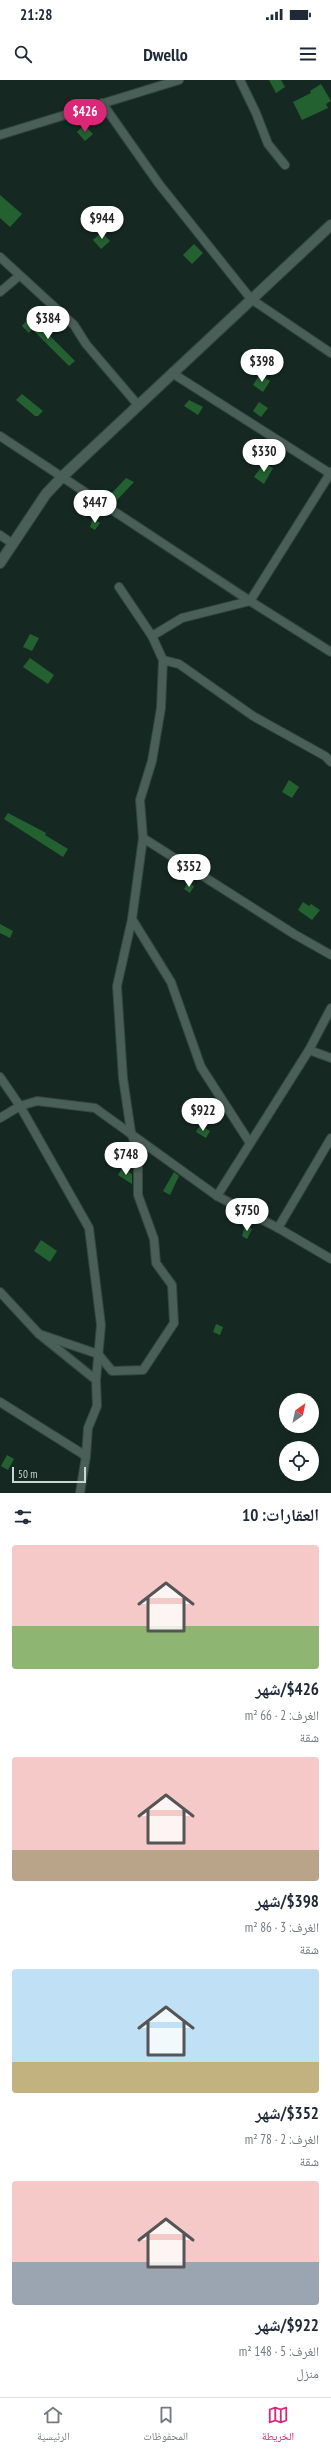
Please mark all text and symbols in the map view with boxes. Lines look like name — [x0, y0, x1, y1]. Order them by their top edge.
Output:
text: 21:28 — [20, 5, 52, 24]
icon: search — [12, 43, 34, 65]
text: Dwello — [143, 43, 188, 66]
icon: menu — [297, 43, 319, 65]
pin: $426 — [61, 99, 109, 133]
text: $426 — [73, 103, 97, 120]
pin: $944 — [78, 206, 126, 240]
text: $944 — [90, 210, 114, 227]
pin: $384 — [24, 306, 72, 340]
text: $384 — [36, 310, 60, 327]
pin: $398 — [238, 349, 286, 383]
text: $398 — [250, 353, 274, 370]
pin: $330 — [240, 439, 288, 473]
text: $330 — [252, 443, 276, 460]
pin: $447 — [71, 490, 119, 524]
text: $447 — [83, 494, 107, 511]
pin: $352 — [165, 854, 213, 888]
text: $352 — [177, 858, 201, 875]
pin: $922 — [179, 1098, 227, 1132]
text: $922 — [191, 1102, 215, 1119]
pin: $748 — [102, 1142, 150, 1176]
text: $748 — [114, 1146, 138, 1163]
pin: $750 — [223, 1198, 271, 1232]
text: $750 — [235, 1202, 259, 1219]
north arrow — [279, 1393, 319, 1433]
map controls — [279, 1393, 319, 1481]
button: locate — [279, 1441, 319, 1481]
scale bar — [12, 1465, 86, 1484]
text: 50 m — [18, 1467, 37, 1481]
text: العقارات: 10 — [242, 1504, 319, 1526]
icon: filters — [12, 1506, 34, 1528]
icon: home — [130, 1571, 202, 1643]
text: $426/شهر — [255, 1678, 319, 1700]
text: الغرف: 2 · 66 m² — [245, 1707, 319, 1724]
text: شقة — [300, 1729, 319, 1746]
icon: home — [130, 1783, 202, 1855]
text: $398/شهر — [255, 1890, 319, 1912]
text: الغرف: 3 · 86 m² — [245, 1919, 319, 1936]
text: شقة — [300, 1941, 319, 1958]
icon: home — [130, 1995, 202, 2067]
text: $352/شهر — [255, 2102, 319, 2124]
text: الغرف: 2 · 78 m² — [245, 2131, 319, 2148]
text: شقة — [300, 2153, 319, 2170]
icon: home — [130, 2207, 202, 2279]
text: $922/شهر — [255, 2314, 319, 2336]
text: الغرف: 5 · 148 m² — [239, 2343, 319, 2360]
text: منزل — [296, 2365, 319, 2382]
tab: الرئيسية — [37, 2404, 70, 2447]
tab: المحفوظات — [143, 2404, 188, 2447]
tab: الخريطة — [262, 2404, 294, 2447]

